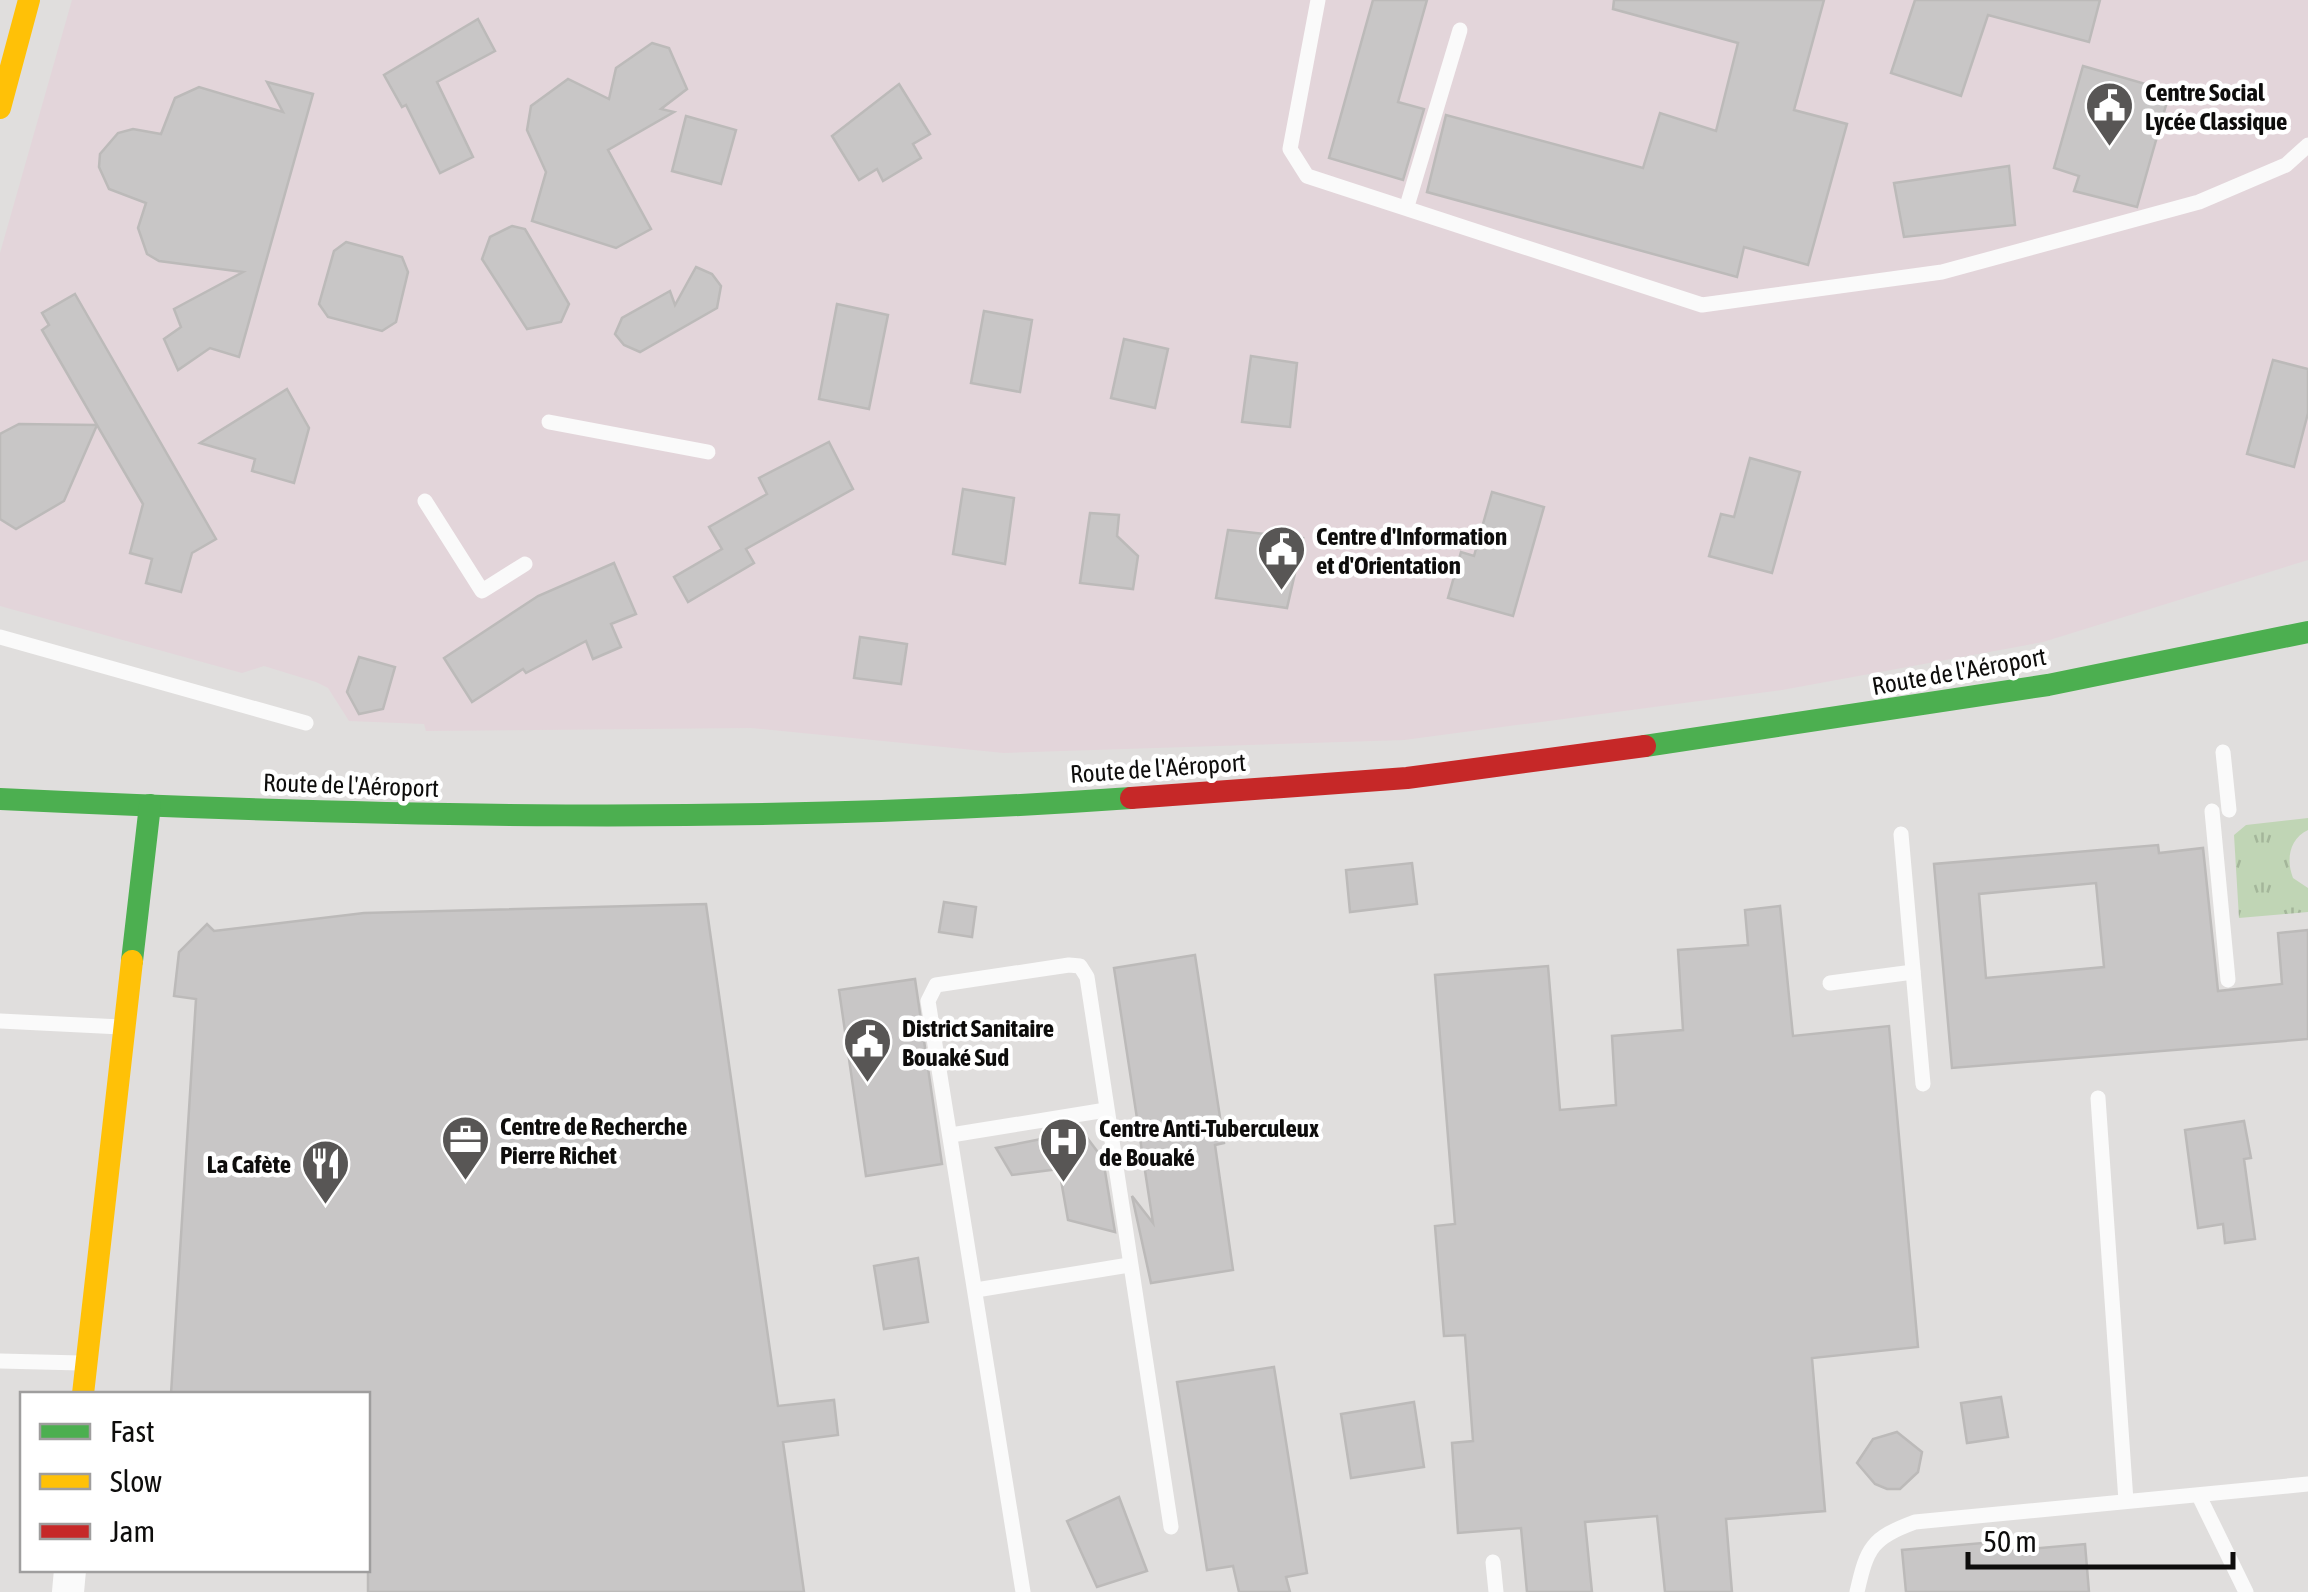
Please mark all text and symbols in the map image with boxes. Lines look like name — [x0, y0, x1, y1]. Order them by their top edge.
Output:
place label: Centre Social Lycée Classique — [2145, 78, 2287, 135]
public building icon: Centre Social Lycée Classique — [2084, 80, 2136, 148]
place label: Centre d'Information et d'Orientation — [1316, 522, 1507, 579]
public building icon: Centre d'Information et d'Orientation — [1255, 524, 1307, 592]
street label: Route de l'Aéroport — [1870, 642, 2048, 700]
street label: Route de l'Aéroport — [1069, 748, 1247, 788]
street label: Route de l'Aéroport — [263, 768, 439, 802]
place label: District Sanitaire Bouaké Sud — [902, 1014, 1054, 1071]
public building icon: District Sanitaire Bouaké Sud — [841, 1016, 893, 1084]
place label: Centre de Recherche Pierre Richet — [500, 1112, 687, 1169]
office icon: Centre de Recherche Pierre Richet — [439, 1114, 491, 1182]
place label: Centre Anti-Tuberculeux de Bouaké — [1099, 1114, 1319, 1171]
hospital icon: Centre Anti-Tuberculeux de Bouaké — [1038, 1116, 1090, 1184]
restaurant icon: La Cafète — [300, 1138, 352, 1206]
place label: La Cafète — [207, 1150, 291, 1178]
legend — [20, 1392, 370, 1572]
text: Fast — [110, 1414, 155, 1448]
text: Slow — [110, 1464, 162, 1498]
scale bar — [1968, 1507, 2233, 1569]
text: Jam — [110, 1514, 155, 1548]
text: 50 m — [1983, 1524, 2037, 1558]

